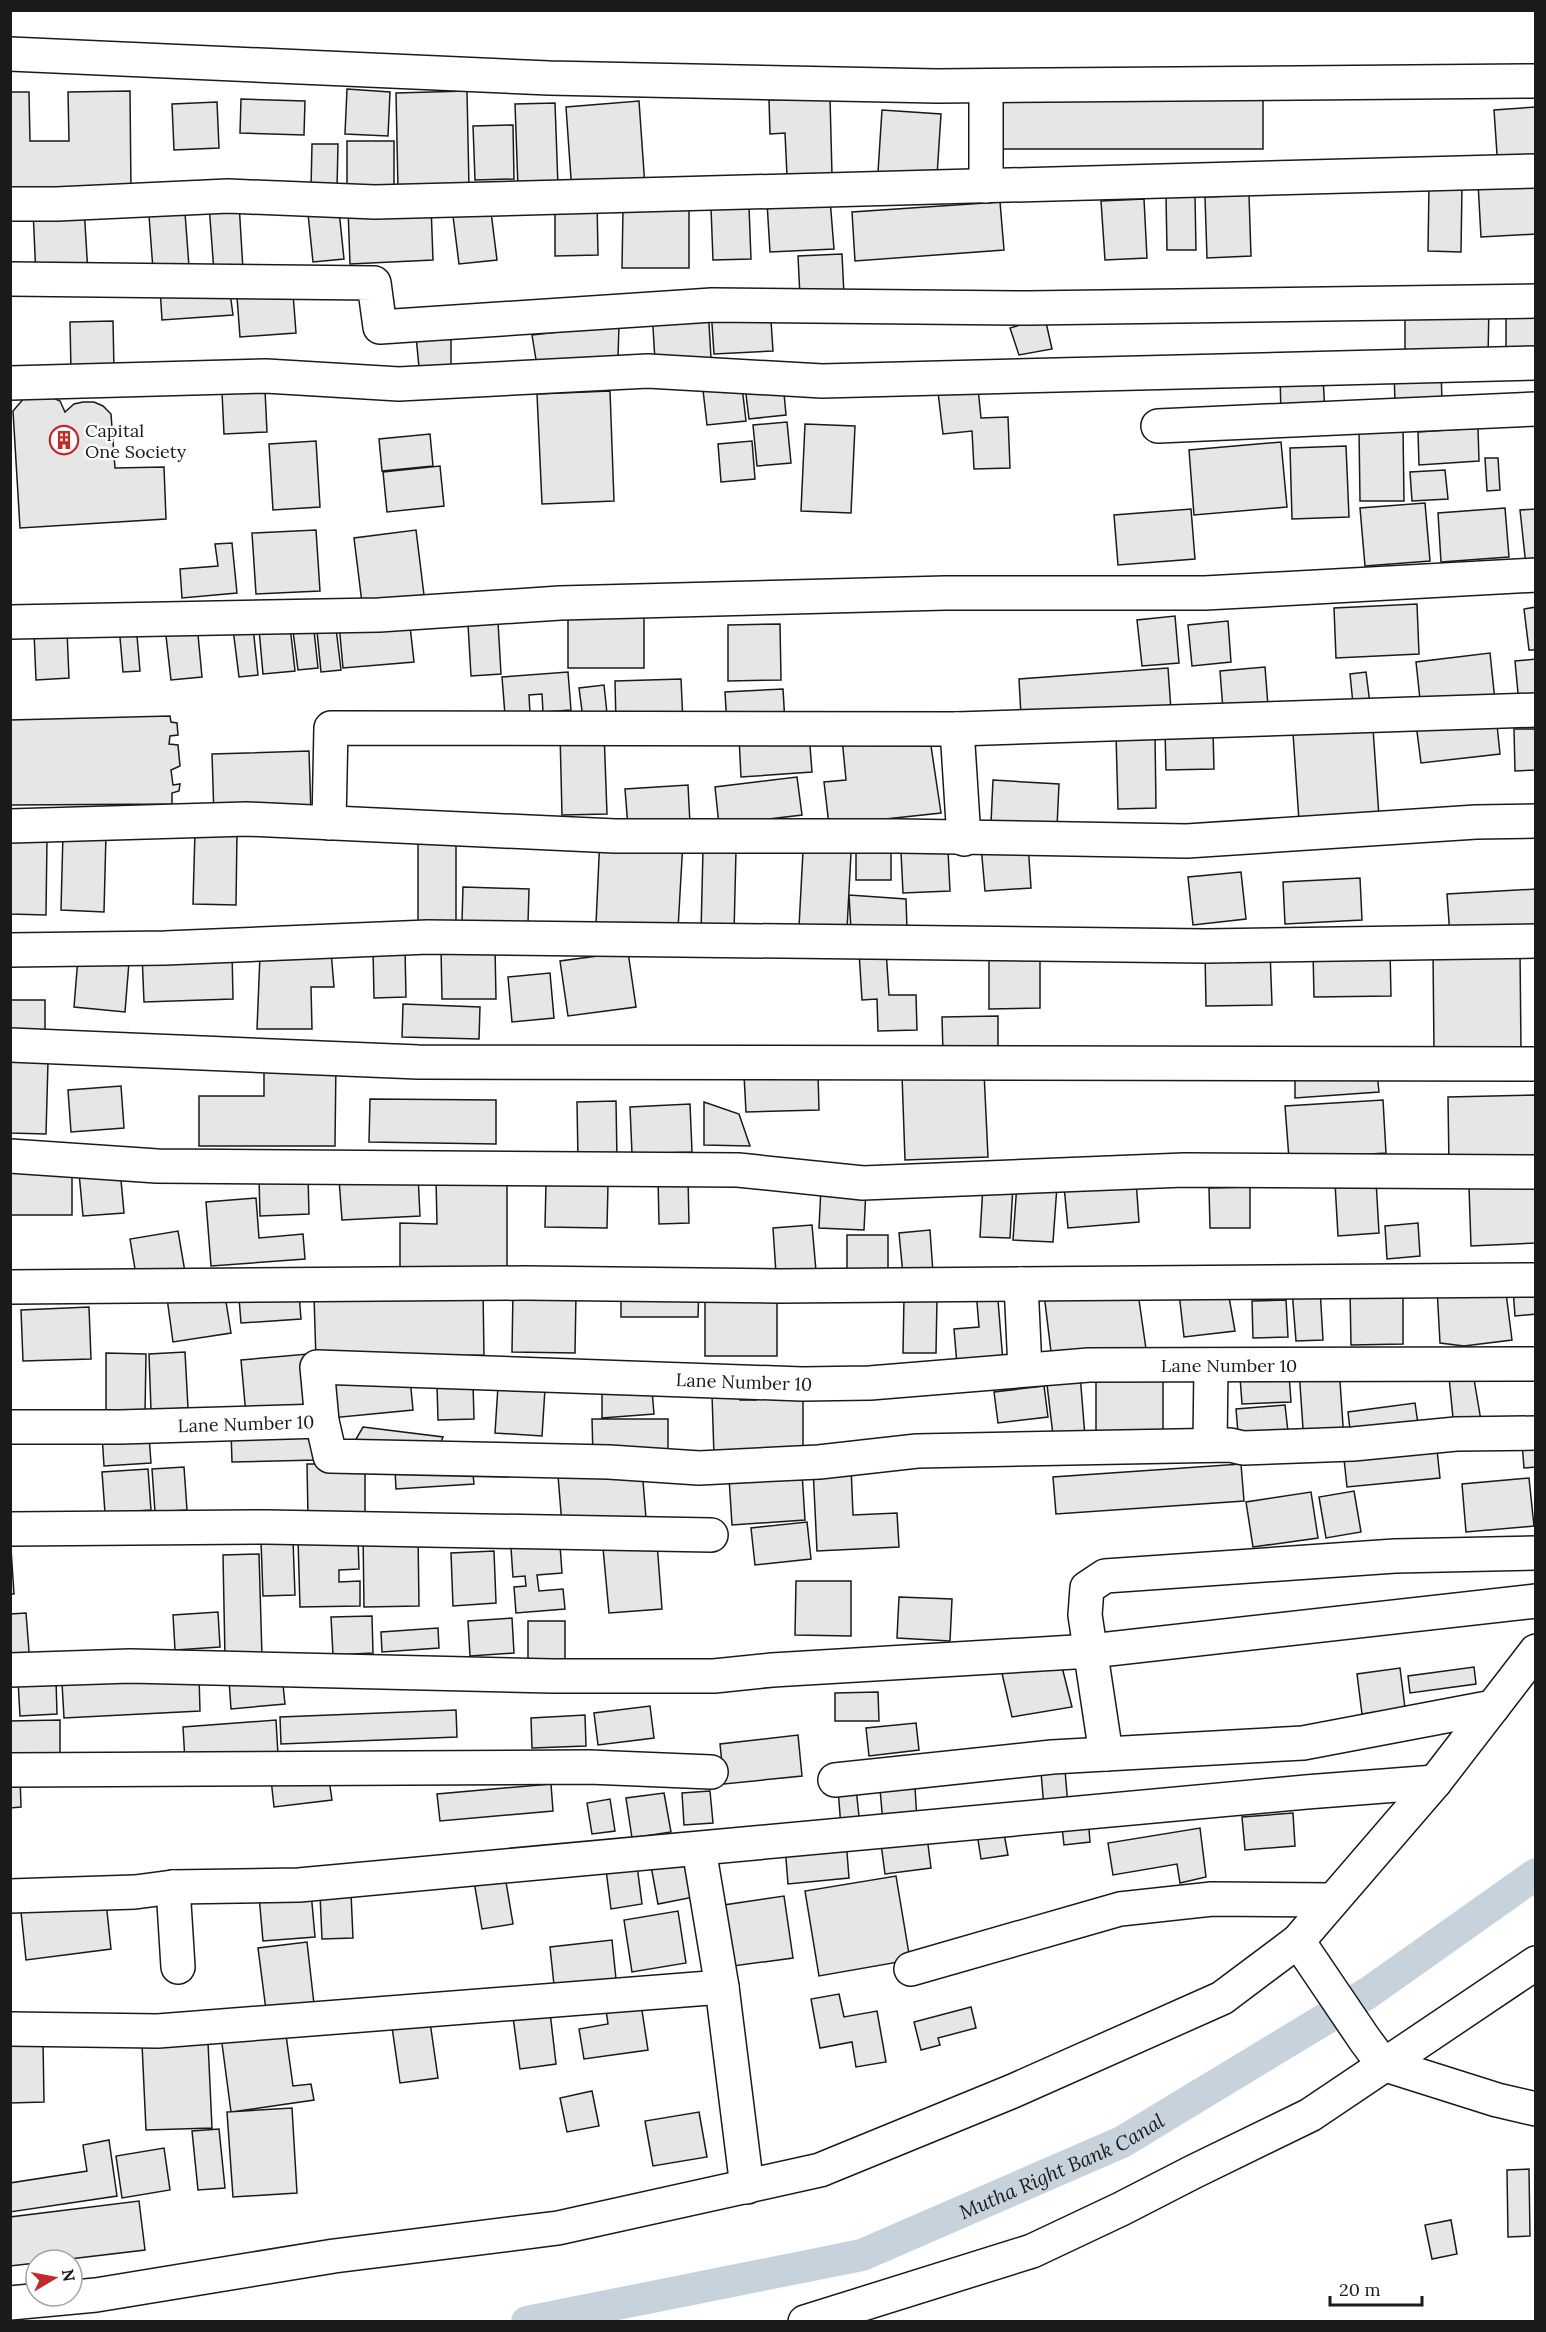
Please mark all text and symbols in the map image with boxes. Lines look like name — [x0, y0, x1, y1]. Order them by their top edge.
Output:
place label: Capital One Society — [85, 419, 187, 463]
building icon: Capital One Society — [48, 424, 80, 456]
street label: Lane Number 10 — [1161, 1354, 1297, 1377]
street label: Lane Number 10 — [675, 1368, 813, 1396]
street label: Lane Number 10 — [177, 1410, 315, 1437]
water label: Mutha Right Bank Canal — [955, 2107, 1169, 2224]
north arrow — [24, 2248, 84, 2308]
text: N — [58, 2268, 80, 2283]
scale bar — [1330, 2269, 1422, 2307]
text: 20 m — [1339, 2278, 1381, 2301]

